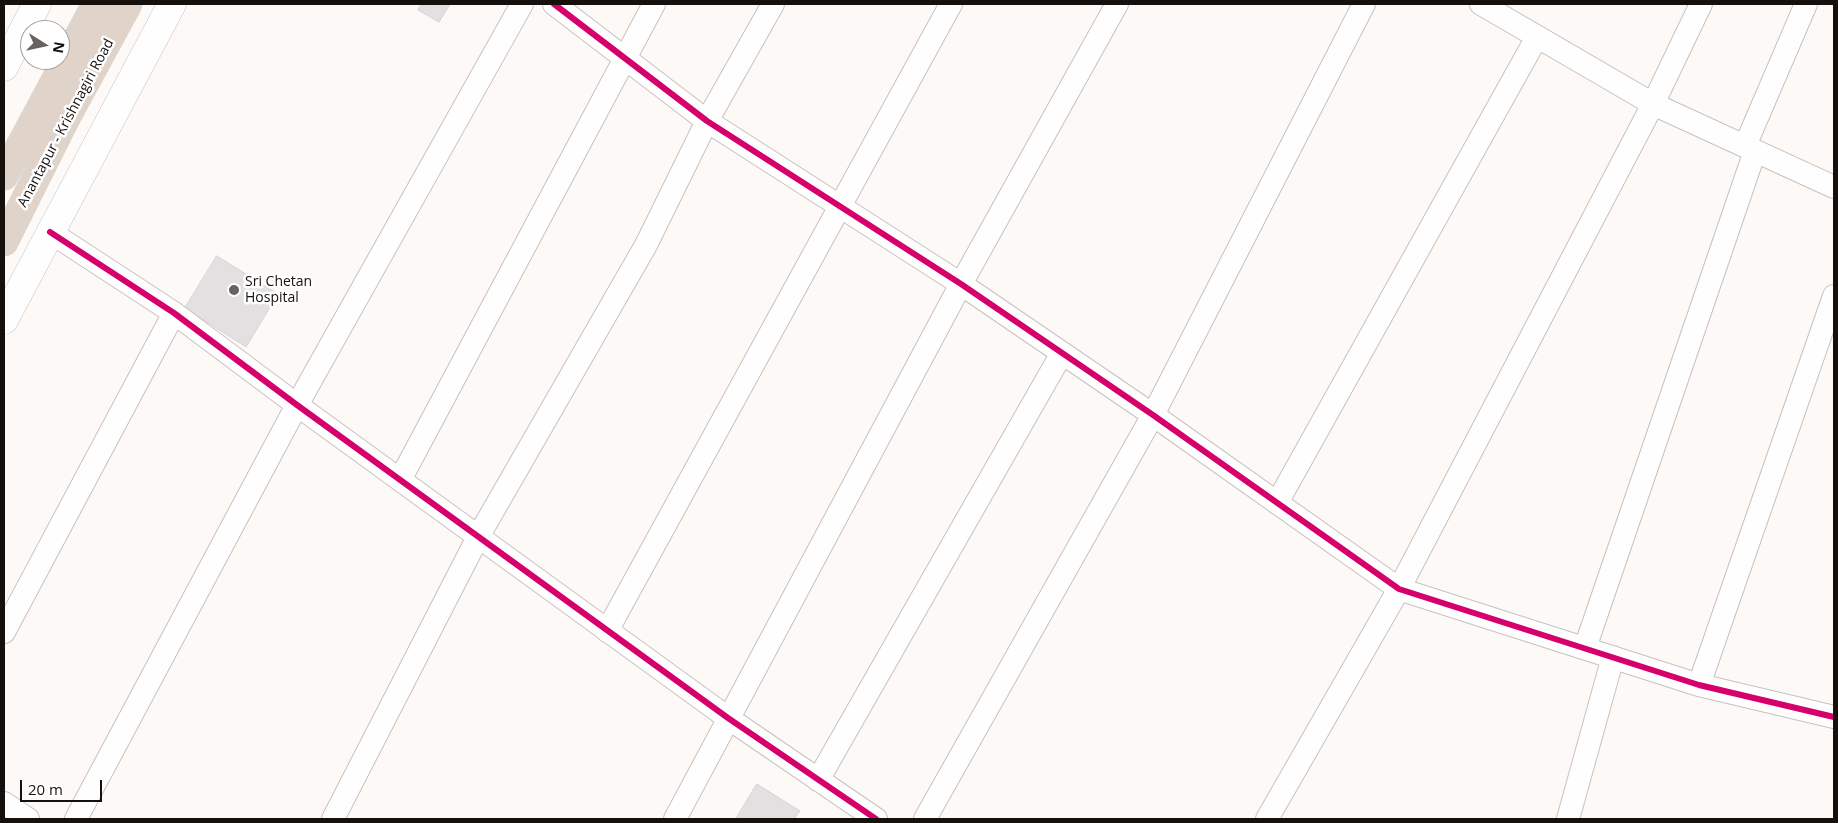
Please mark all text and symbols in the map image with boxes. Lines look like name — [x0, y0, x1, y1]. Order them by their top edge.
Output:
north arrow — [20, 20, 70, 70]
street label: Anantapur - Krishnagiri Road — [14, 36, 118, 210]
text: N — [49, 40, 70, 55]
place label: Sri Chetan Hospital — [245, 274, 312, 306]
marker: Sri Chetan Hospital — [227, 283, 241, 297]
scale bar — [22, 770, 105, 802]
text: 20 m — [28, 779, 63, 799]

